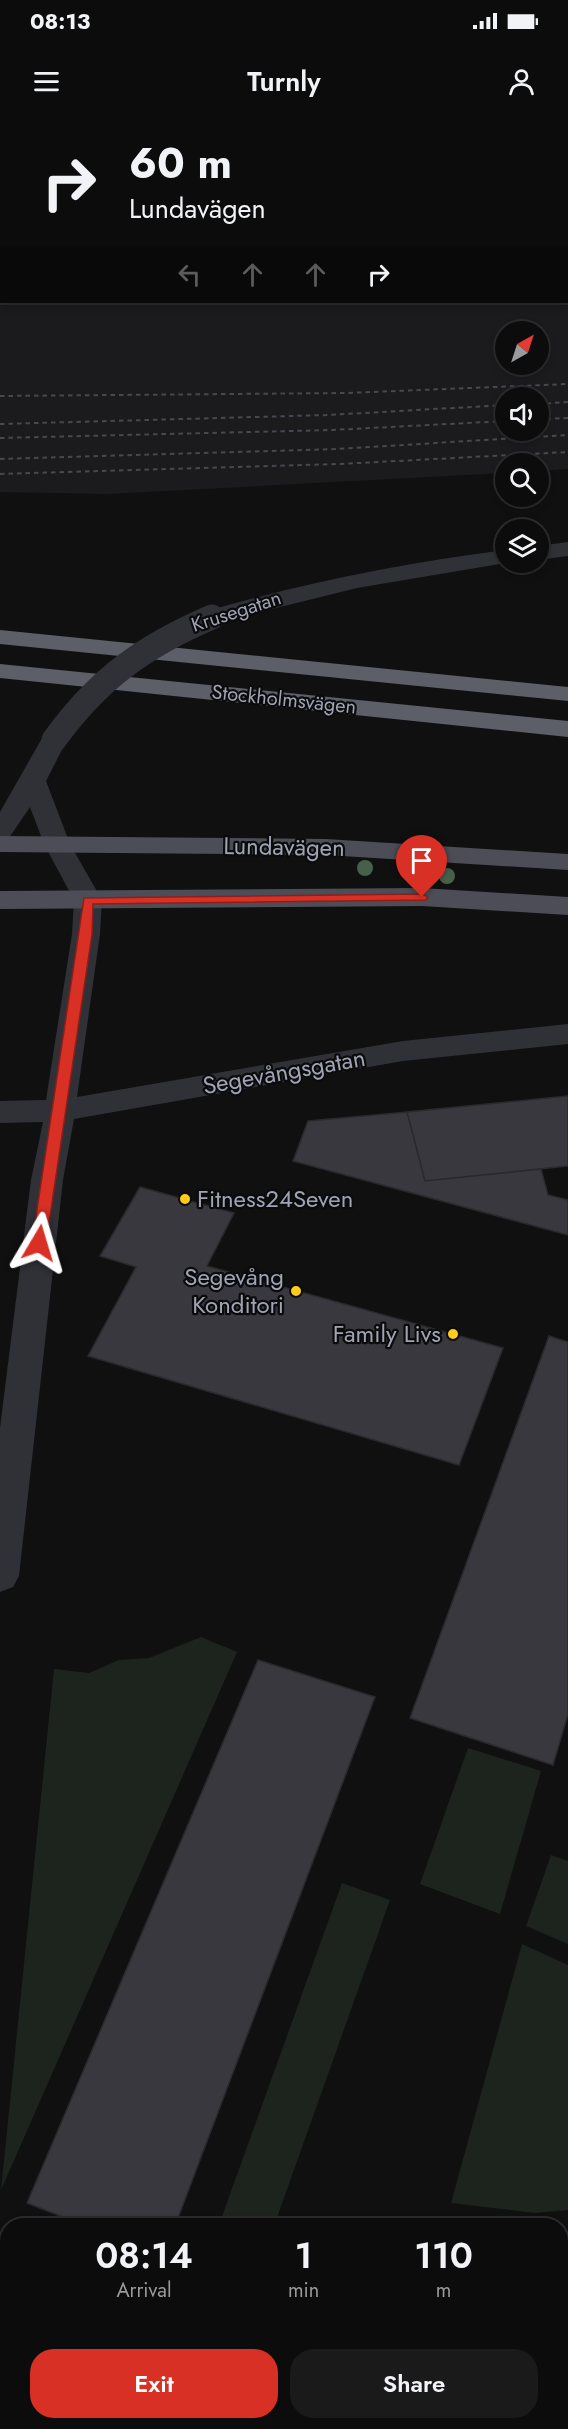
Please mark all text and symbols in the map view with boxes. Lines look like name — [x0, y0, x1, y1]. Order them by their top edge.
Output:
text: 08:13 — [30, 5, 90, 37]
text: Turnly — [247, 62, 321, 101]
icon: menu — [30, 65, 63, 98]
icon: person — [505, 65, 538, 98]
text: 60 m — [129, 133, 232, 194]
icon: right — [30, 144, 108, 222]
text: Lundavägen — [129, 189, 266, 228]
icon: left — [173, 258, 206, 291]
icon: ahead — [236, 258, 269, 291]
icon: ahead — [299, 258, 332, 291]
icon: right — [362, 258, 395, 291]
north arrow — [495, 321, 549, 375]
map controls — [495, 321, 549, 573]
button: sound — [495, 387, 549, 441]
button: search — [495, 453, 549, 507]
button: layers — [495, 519, 549, 573]
street label: Krusegatan — [187, 583, 285, 640]
street label: Stockholmsvägen — [210, 677, 358, 722]
street label: Lundavägen — [223, 828, 345, 865]
pin — [396, 835, 447, 897]
icon: arrive — [405, 844, 438, 877]
street label: Segevångsgatan — [200, 1040, 368, 1103]
place label: Fitness24Seven — [197, 1181, 353, 1216]
marker: Fitness24Seven — [178, 1192, 192, 1206]
position arrow — [7, 1211, 71, 1275]
place label: Segevång Konditori — [184, 1259, 284, 1322]
marker: Segevång Konditori — [289, 1284, 303, 1298]
place label: Family Livs — [333, 1316, 441, 1351]
marker: Family Livs — [446, 1327, 460, 1341]
text: 08:14 — [95, 2229, 193, 2281]
text: 1 — [295, 2229, 312, 2281]
text: 110 — [414, 2229, 473, 2281]
text: Arrival — [116, 2276, 172, 2305]
text: min — [288, 2276, 319, 2305]
text: m — [436, 2276, 451, 2305]
button: Exit — [30, 2349, 278, 2418]
button: Share — [290, 2349, 538, 2418]

